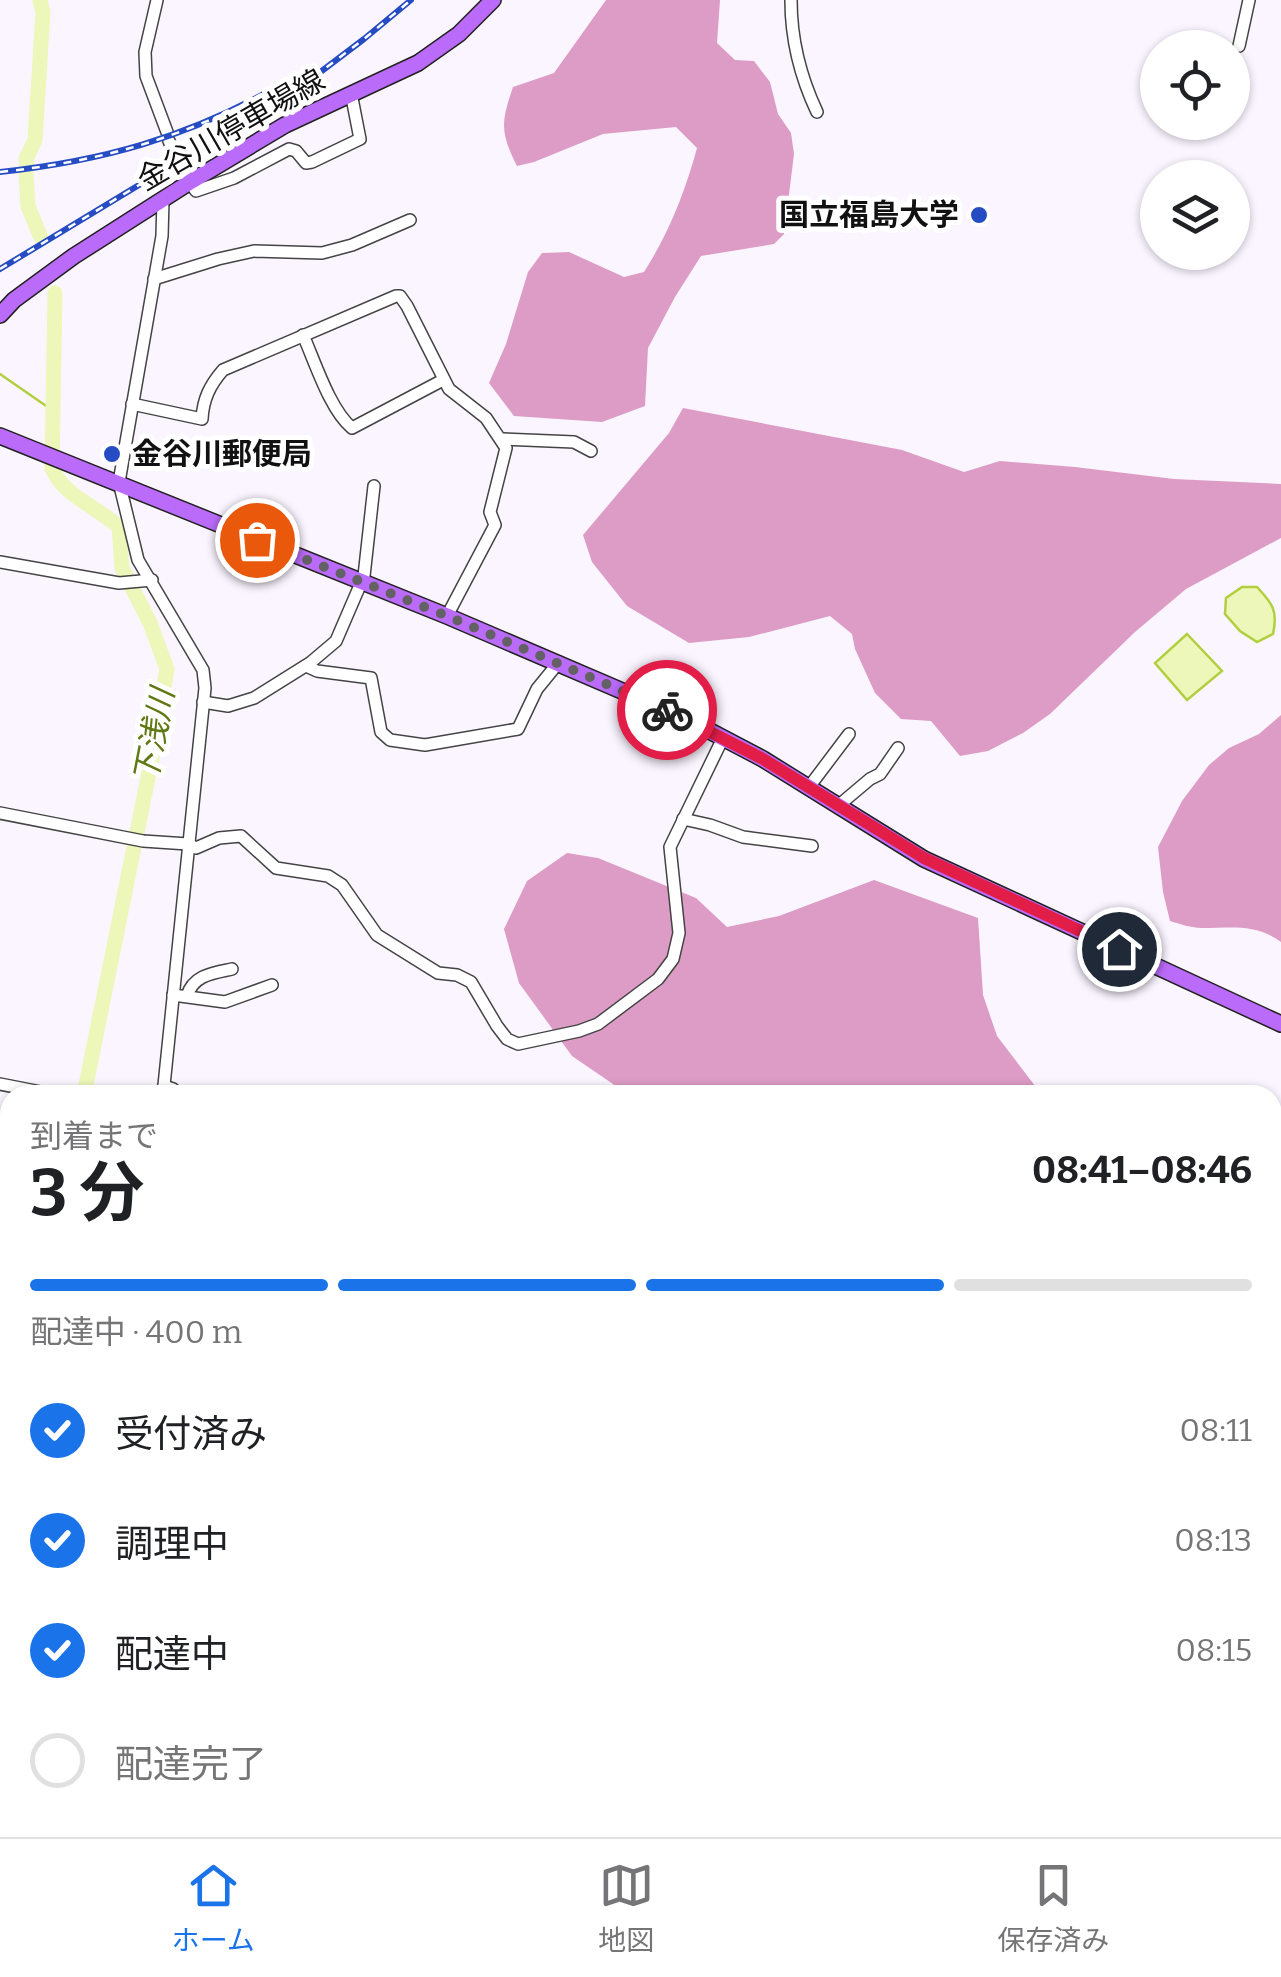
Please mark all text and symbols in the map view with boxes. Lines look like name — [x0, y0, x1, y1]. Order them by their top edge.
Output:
map controls — [1140, 30, 1250, 270]
button: locate — [1140, 30, 1250, 140]
street label: 金谷川停車場線 — [131, 62, 331, 198]
button: layers — [1140, 160, 1250, 270]
place label: 国立福島大学 — [779, 197, 959, 233]
marker: 国立福島大学 — [968, 204, 990, 226]
place label: 金谷川郵便局 — [132, 436, 312, 472]
marker: 金谷川郵便局 — [101, 443, 123, 465]
pin — [215, 498, 300, 583]
icon: bag — [230, 513, 285, 568]
courier — [617, 660, 717, 760]
water label: 下浅川 — [126, 682, 182, 787]
icon: bike — [640, 683, 695, 738]
pin — [1077, 907, 1162, 992]
icon: home — [1092, 922, 1147, 977]
text: 到着まで — [30, 1117, 158, 1155]
text: 08:41–08:46 — [1032, 1147, 1252, 1193]
text: 3 分 — [30, 1154, 144, 1232]
text: 配達中 · 400 m — [30, 1313, 242, 1351]
icon: check — [30, 1403, 85, 1458]
text: 受付済み — [115, 1411, 267, 1457]
text: 08:11 — [1180, 1411, 1252, 1449]
icon: check — [30, 1513, 85, 1568]
text: 調理中 — [115, 1521, 229, 1567]
text: 08:13 — [1174, 1521, 1252, 1559]
icon: check — [30, 1623, 85, 1678]
text: 配達中 — [115, 1631, 229, 1677]
text: 08:15 — [1175, 1631, 1252, 1669]
text: 配達完了 — [115, 1741, 267, 1787]
tab: ホーム — [172, 1858, 255, 1958]
tab: 地図 — [598, 1858, 654, 1958]
tab: 保存済み — [997, 1858, 1109, 1958]

